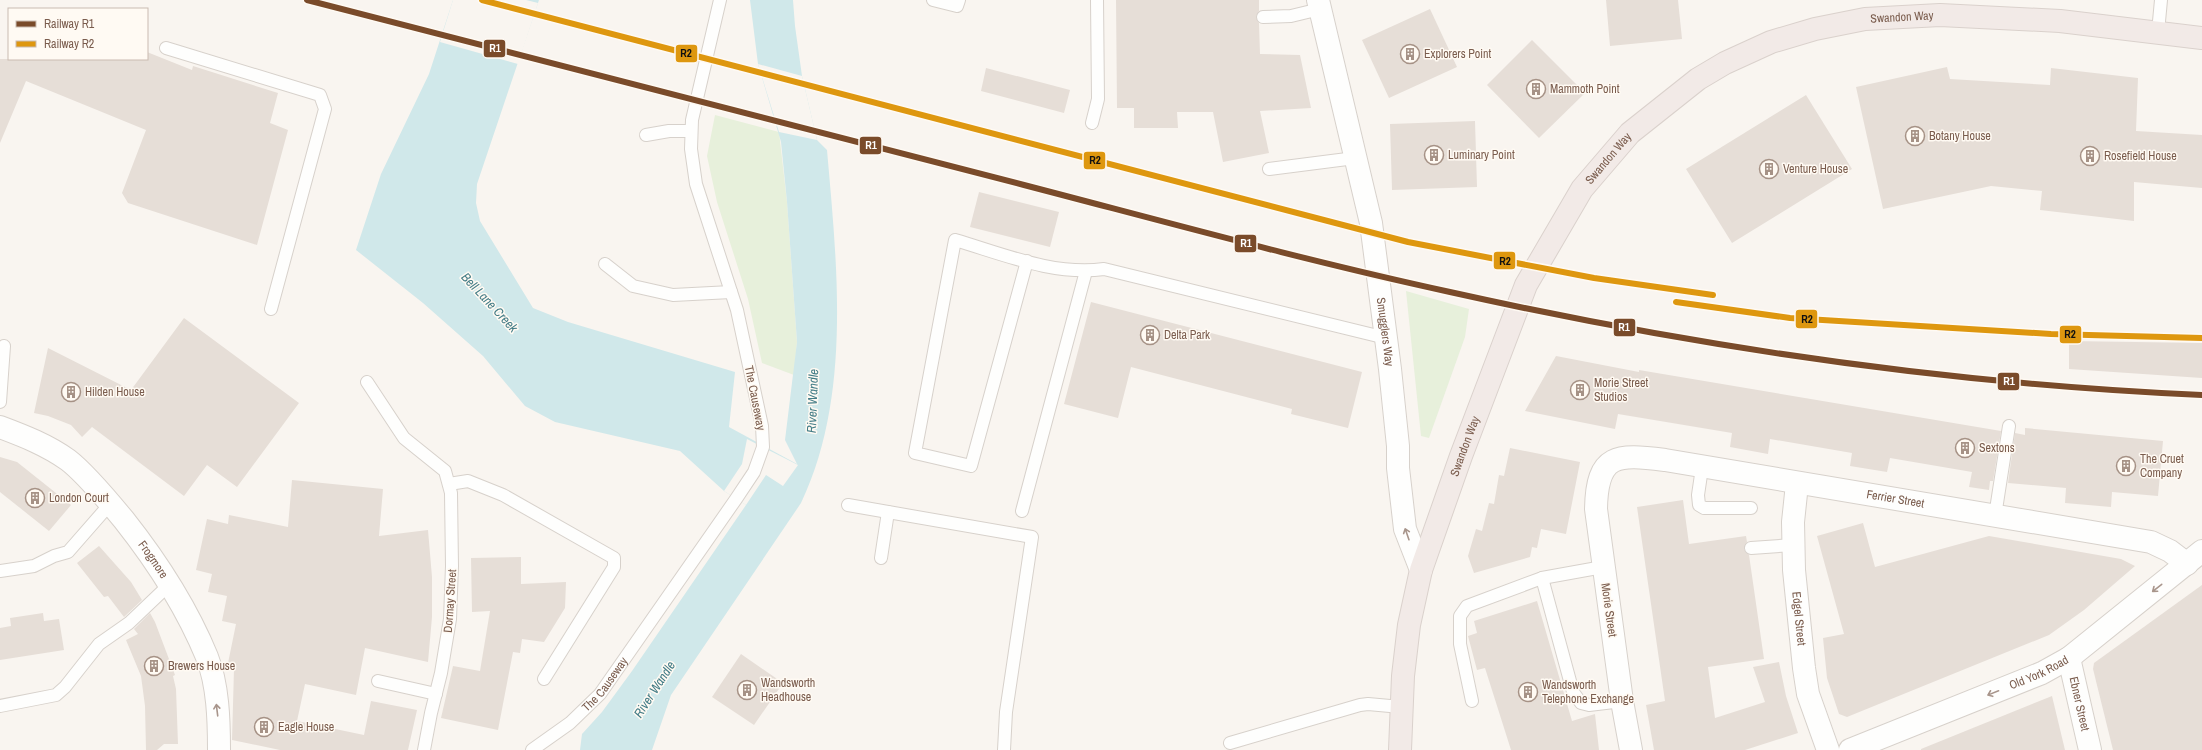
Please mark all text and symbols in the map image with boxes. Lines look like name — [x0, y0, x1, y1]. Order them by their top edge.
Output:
street label: Swandon Way — [1870, 7, 1934, 27]
legend — [8, 8, 148, 60]
text: Railway R1 — [44, 16, 95, 32]
text: Railway R2 — [44, 36, 94, 52]
line badge: R1 — [483, 39, 506, 58]
text: R1 — [489, 41, 501, 55]
building icon: Explorers Point — [1399, 43, 1421, 65]
line badge: R2 — [675, 44, 698, 63]
text: R2 — [680, 46, 692, 60]
place label: Explorers Point — [1424, 46, 1492, 62]
building icon: Mammoth Point — [1525, 78, 1547, 100]
place label: Mammoth Point — [1550, 81, 1620, 97]
building icon: Botany House — [1904, 125, 1926, 147]
place label: Botany House — [1929, 128, 1991, 144]
street label: Swandon Way — [1582, 129, 1635, 188]
line badge: R1 — [859, 136, 882, 155]
text: R1 — [865, 138, 877, 152]
building icon: Luminary Point — [1423, 144, 1445, 166]
building icon: Rosefield House — [2079, 145, 2101, 167]
place label: Luminary Point — [1448, 147, 1515, 163]
place label: Rosefield House — [2104, 148, 2177, 164]
line badge: R2 — [1083, 151, 1106, 170]
text: R2 — [1089, 153, 1101, 167]
building icon: Venture House — [1758, 158, 1780, 180]
place label: Venture House — [1783, 161, 1848, 177]
line badge: R1 — [1234, 234, 1257, 253]
text: R1 — [1240, 236, 1252, 250]
line badge: R2 — [1493, 251, 1516, 270]
text: R2 — [1499, 254, 1511, 268]
water label: Bell Lane Creek — [458, 269, 522, 336]
street label: Smugglers Way — [1373, 297, 1398, 367]
line badge: R2 — [1795, 309, 1818, 329]
text: R2 — [1801, 312, 1813, 326]
line badge: R1 — [1613, 318, 1636, 337]
text: R1 — [1618, 320, 1630, 334]
building icon: Delta Park — [1139, 324, 1161, 346]
line badge: R2 — [2059, 325, 2082, 344]
place label: Delta Park — [1164, 327, 1210, 343]
text: R2 — [2064, 327, 2076, 341]
street label: The Causeway — [741, 364, 769, 432]
water label: River Wandle — [803, 369, 822, 433]
line badge: R1 — [1997, 372, 2020, 391]
text: R1 — [2003, 374, 2015, 388]
place label: Morie Street Studios — [1594, 375, 1648, 405]
building icon: Morie Street Studios — [1569, 379, 1591, 401]
building icon: Hilden House — [60, 381, 82, 403]
place label: Hilden House — [85, 384, 145, 400]
street label: Swandon Way — [1446, 414, 1483, 479]
building icon: Sextons — [1954, 437, 1976, 459]
place label: Sextons — [1979, 440, 2015, 456]
place label: The Cruet Company — [2140, 451, 2184, 481]
building icon: The Cruet Company — [2115, 455, 2137, 477]
street label: Ferrier Street — [1865, 486, 1926, 512]
building icon: London Court — [24, 487, 46, 509]
place label: London Court — [49, 490, 109, 506]
one-way arrow — [1403, 528, 1411, 540]
street label: Frogmore — [134, 537, 172, 581]
street label: Dormay Street — [440, 569, 460, 633]
street label: Morie Street — [1597, 582, 1621, 638]
one-way arrow — [2151, 584, 2162, 592]
street label: Edgel Street — [1788, 591, 1810, 647]
street label: Old York Road — [2007, 652, 2071, 693]
street label: The Causeway — [578, 654, 632, 715]
building icon: Brewers House — [143, 655, 165, 677]
place label: Brewers House — [168, 658, 235, 674]
water label: River Wandle — [630, 658, 679, 721]
place label: Wandsworth Headhouse — [761, 675, 815, 705]
street label: Ebner Street — [2065, 675, 2093, 733]
place label: Wandsworth Telephone Exchange — [1542, 677, 1634, 707]
building icon: Wandsworth Headhouse — [736, 679, 758, 701]
building icon: Wandsworth Telephone Exchange — [1517, 681, 1539, 703]
one-way arrow — [1988, 690, 2000, 697]
one-way arrow — [213, 704, 221, 717]
building icon: Eagle House — [253, 716, 275, 738]
place label: Eagle House — [278, 719, 334, 735]

